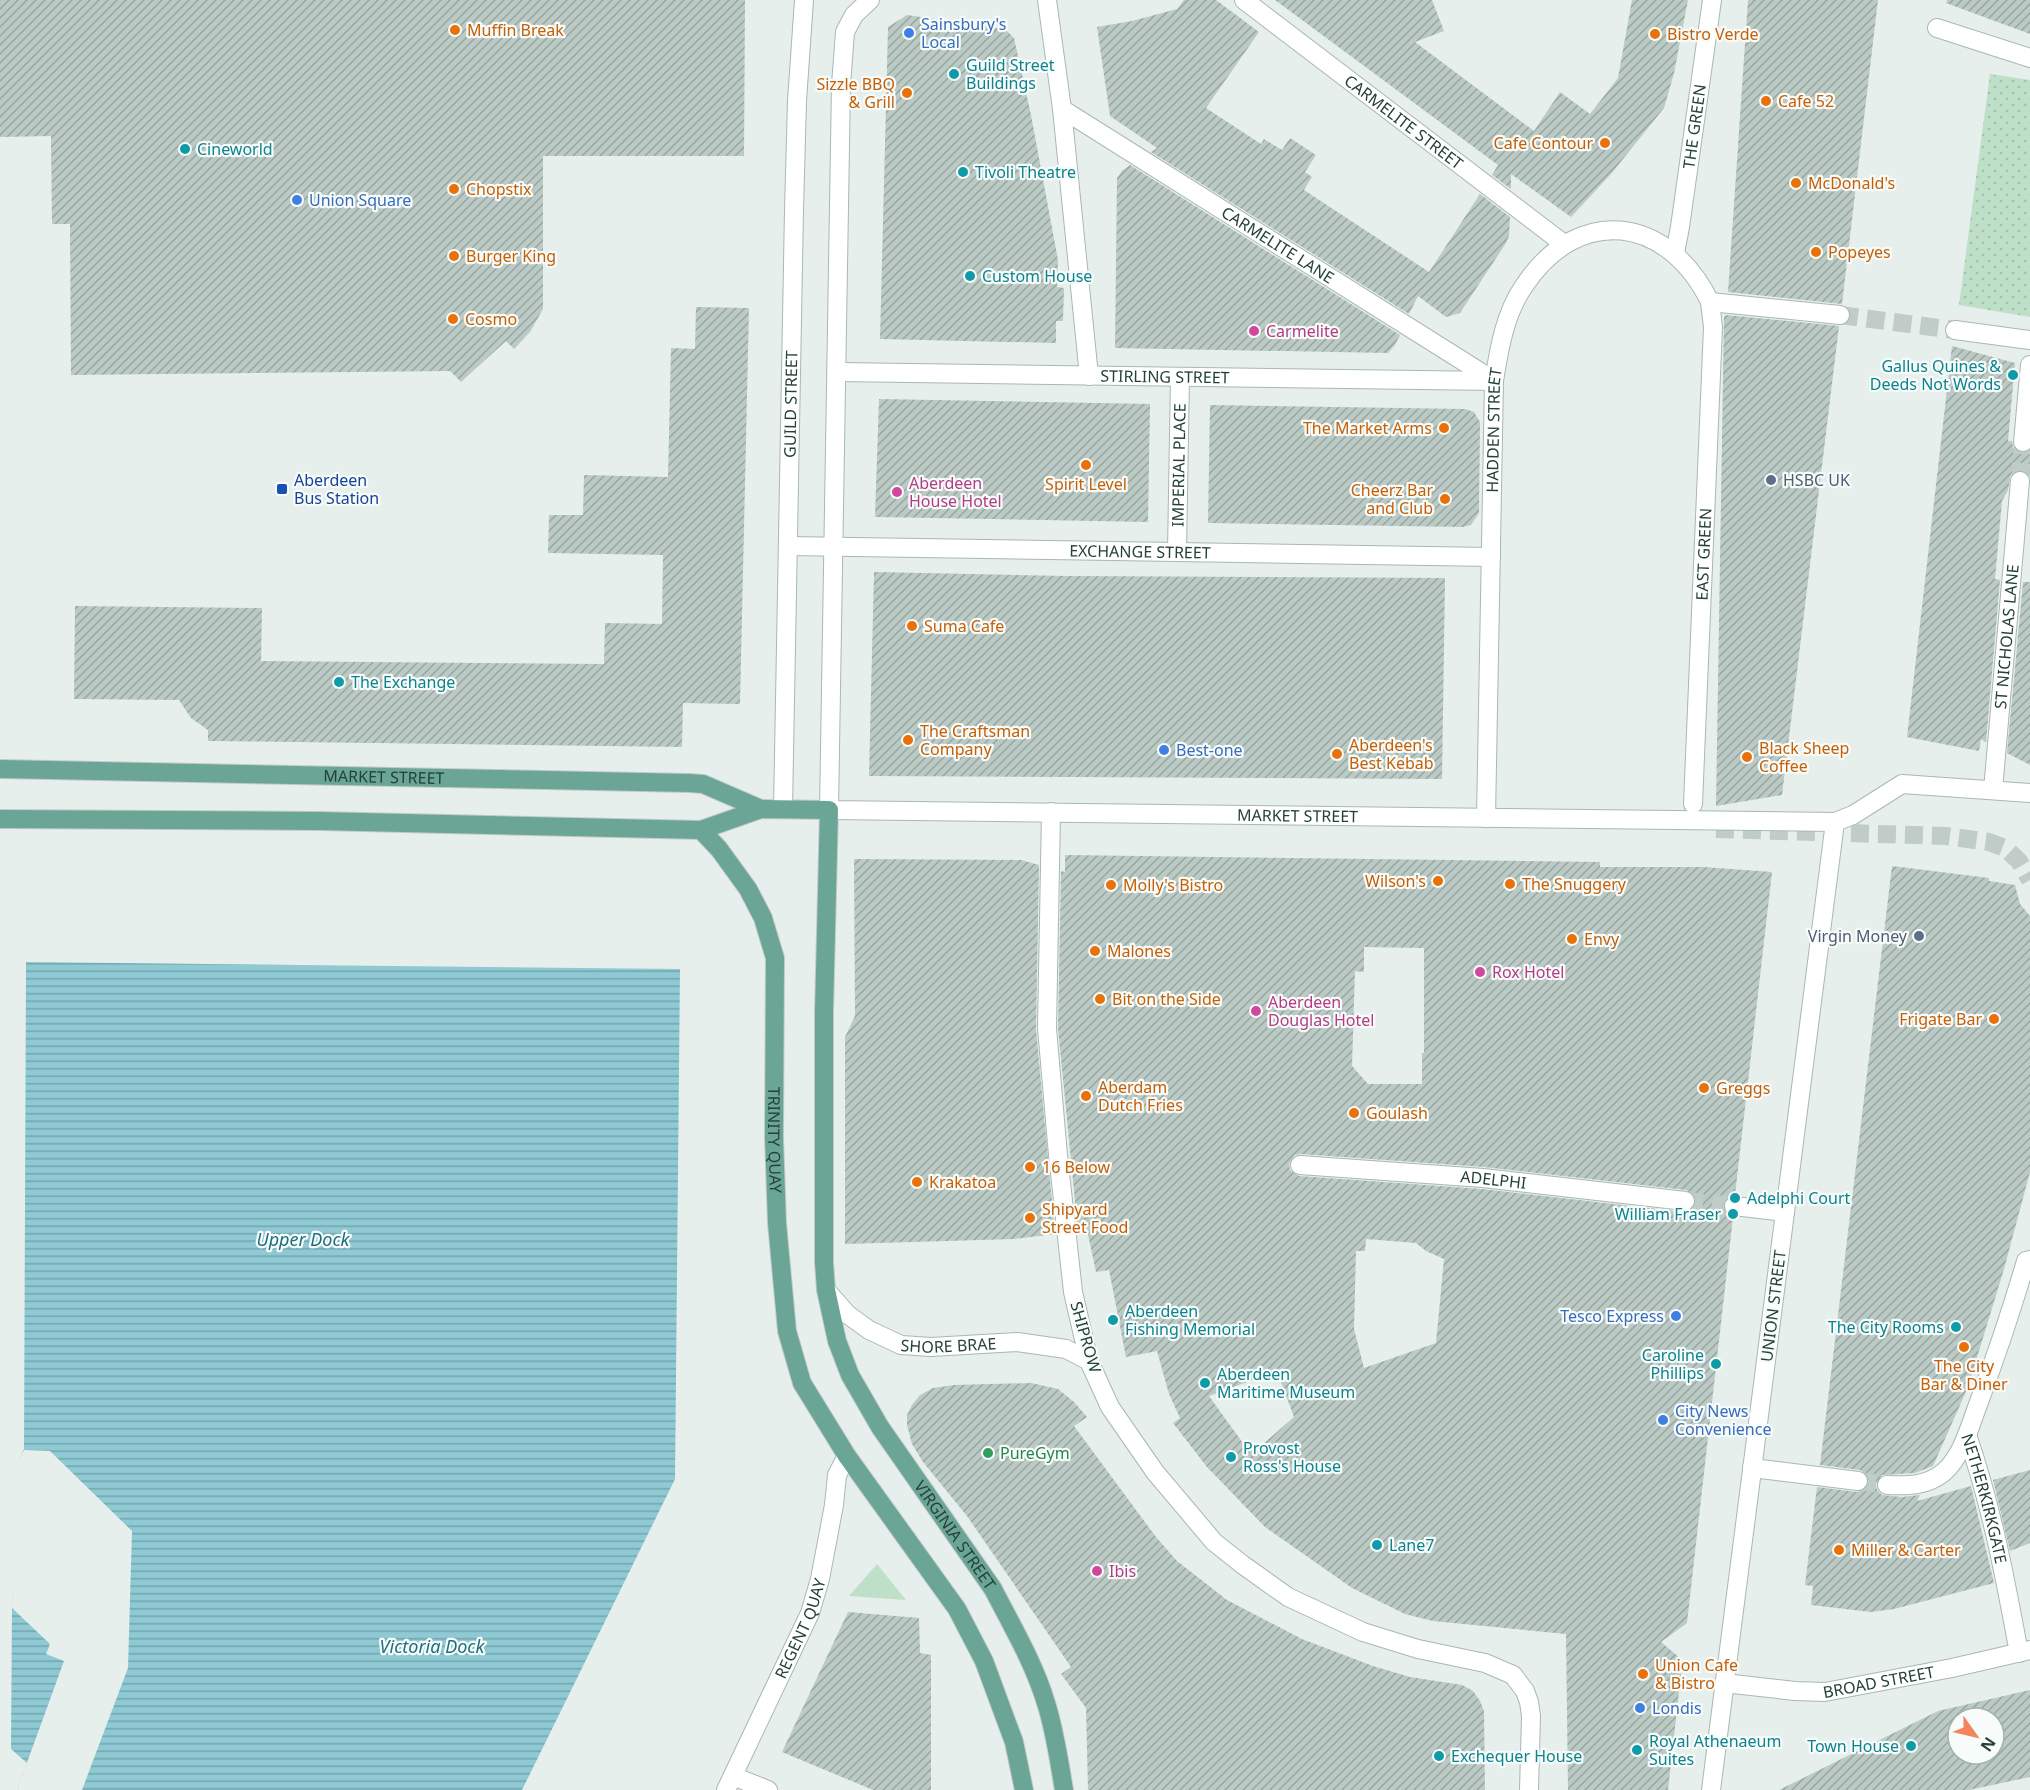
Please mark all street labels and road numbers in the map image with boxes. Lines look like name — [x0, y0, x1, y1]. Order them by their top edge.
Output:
street label: CARMELITE STREET — [1340, 69, 1468, 174]
street label: THE GREEN — [1677, 83, 1711, 170]
street label: CARMELITE LANE — [1217, 201, 1338, 288]
street label: GUILD STREET — [778, 350, 802, 458]
street label: STIRLING STREET — [1100, 365, 1230, 388]
street label: HADDEN STREET — [1481, 366, 1507, 493]
street label: IMPERIAL PLACE — [1166, 403, 1191, 527]
street label: EAST GREEN — [1691, 507, 1716, 601]
street label: EXCHANGE STREET — [1069, 539, 1211, 564]
street label: ST NICHOLAS LANE — [1989, 563, 2024, 710]
street label: MARKET STREET — [323, 765, 445, 789]
street label: MARKET STREET — [1237, 804, 1358, 827]
street label: TRINITY QUAY — [763, 1087, 787, 1195]
street label: ADELPHI — [1460, 1165, 1528, 1194]
street label: UNION STREET — [1755, 1249, 1791, 1363]
street label: SHIPROW — [1065, 1299, 1107, 1375]
street label: SHORE BRAE — [900, 1332, 997, 1358]
street label: NETHERKIRKGATE — [1956, 1430, 2012, 1566]
street label: VIRGINIA STREET — [909, 1476, 1001, 1594]
street label: REGENT QUAY — [769, 1575, 831, 1682]
street label: BROAD STREET — [1821, 1661, 1936, 1703]

